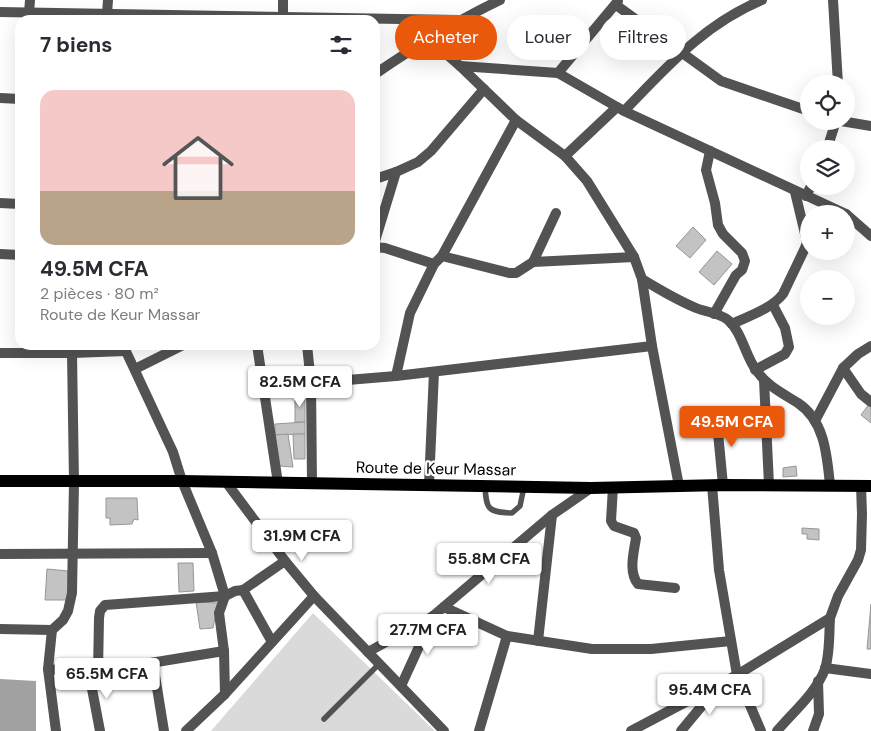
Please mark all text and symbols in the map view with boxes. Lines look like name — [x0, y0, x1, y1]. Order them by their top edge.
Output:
chip: Acheter — [395, 15, 497, 60]
chip: Louer — [507, 15, 590, 60]
chip: Filtres — [600, 15, 686, 60]
text: 7 biens — [40, 31, 113, 59]
icon: filters — [327, 31, 355, 59]
map controls — [800, 75, 855, 325]
button: locate — [800, 75, 855, 130]
icon: home — [153, 123, 243, 213]
button: layers — [800, 140, 855, 195]
button: + — [800, 205, 855, 260]
text: 49.5M CFA — [40, 255, 149, 283]
button: − — [800, 270, 855, 325]
text: 2 pièces · 80 m² — [40, 283, 159, 304]
text: Route de Keur Massar — [40, 304, 201, 325]
pin: 82.5M CFA — [243, 366, 357, 408]
text: 82.5M CFA — [259, 371, 341, 392]
pin: 49.5M CFA — [675, 406, 789, 448]
text: 49.5M CFA — [691, 411, 773, 432]
street label: Route de Keur Massar — [356, 457, 517, 480]
pin: 31.9M CFA — [245, 520, 359, 562]
text: 31.9M CFA — [263, 525, 341, 546]
pin: 55.8M CFA — [432, 542, 546, 585]
text: 55.8M CFA — [448, 548, 530, 569]
pin: 27.7M CFA — [371, 614, 485, 656]
text: 27.7M CFA — [389, 619, 467, 640]
pin: 65.5M CFA — [50, 658, 164, 700]
text: 65.5M CFA — [66, 663, 148, 684]
pin: 95.4M CFA — [653, 674, 767, 716]
text: 95.4M CFA — [668, 679, 752, 700]

